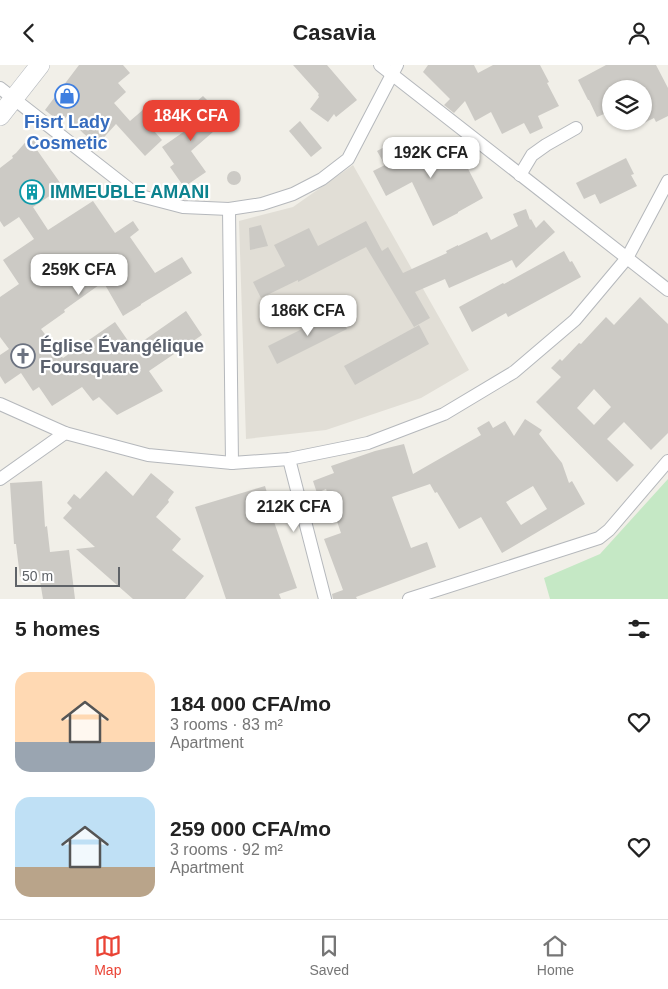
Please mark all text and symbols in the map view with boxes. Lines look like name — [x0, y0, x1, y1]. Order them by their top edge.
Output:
icon: back — [15, 19, 43, 47]
icon: person — [625, 19, 653, 47]
text: Casavia — [292, 20, 376, 45]
map controls — [602, 80, 652, 130]
button: layers — [602, 80, 652, 130]
shop icon: Fisrt Lady Cosmetic — [54, 83, 80, 109]
pin: 184K CFA — [139, 99, 243, 142]
text: 184K CFA — [154, 107, 228, 124]
place label: Fisrt Lady Cosmetic — [24, 112, 110, 153]
pin: 192K CFA — [379, 137, 483, 179]
text: 192K CFA — [394, 144, 468, 161]
building icon: IMMEUBLE AMANI — [19, 179, 45, 205]
place label: IMMEUBLE AMANI — [50, 182, 209, 202]
pin: 259K CFA — [27, 253, 131, 296]
text: 259K CFA — [42, 261, 116, 278]
pin: 186K CFA — [256, 295, 360, 337]
text: 186K CFA — [271, 302, 345, 319]
place label: Église Évangélique Foursquare — [40, 335, 204, 377]
church icon: Église Évangélique Foursquare — [10, 343, 36, 369]
pin: 212K CFA — [242, 491, 346, 533]
text: 212K CFA — [257, 498, 331, 515]
scale bar — [15, 564, 120, 587]
text: 50 m — [22, 568, 53, 584]
icon: filters — [625, 615, 653, 643]
text: 5 homes — [15, 617, 100, 640]
icon: home — [55, 692, 115, 752]
text: 184 000 CFA/mo — [170, 692, 331, 715]
icon: heart — [625, 708, 653, 736]
text: 3 rooms · 83 m² — [170, 716, 283, 733]
text: Apartment — [170, 734, 244, 751]
icon: home — [55, 817, 115, 877]
text: 259 000 CFA/mo — [170, 817, 331, 840]
icon: heart — [625, 833, 653, 861]
text: 3 rooms · 92 m² — [170, 841, 283, 858]
text: Apartment — [170, 859, 244, 876]
tab: Map — [94, 932, 122, 978]
tab: Saved — [309, 932, 349, 978]
tab: Home — [537, 932, 574, 978]

